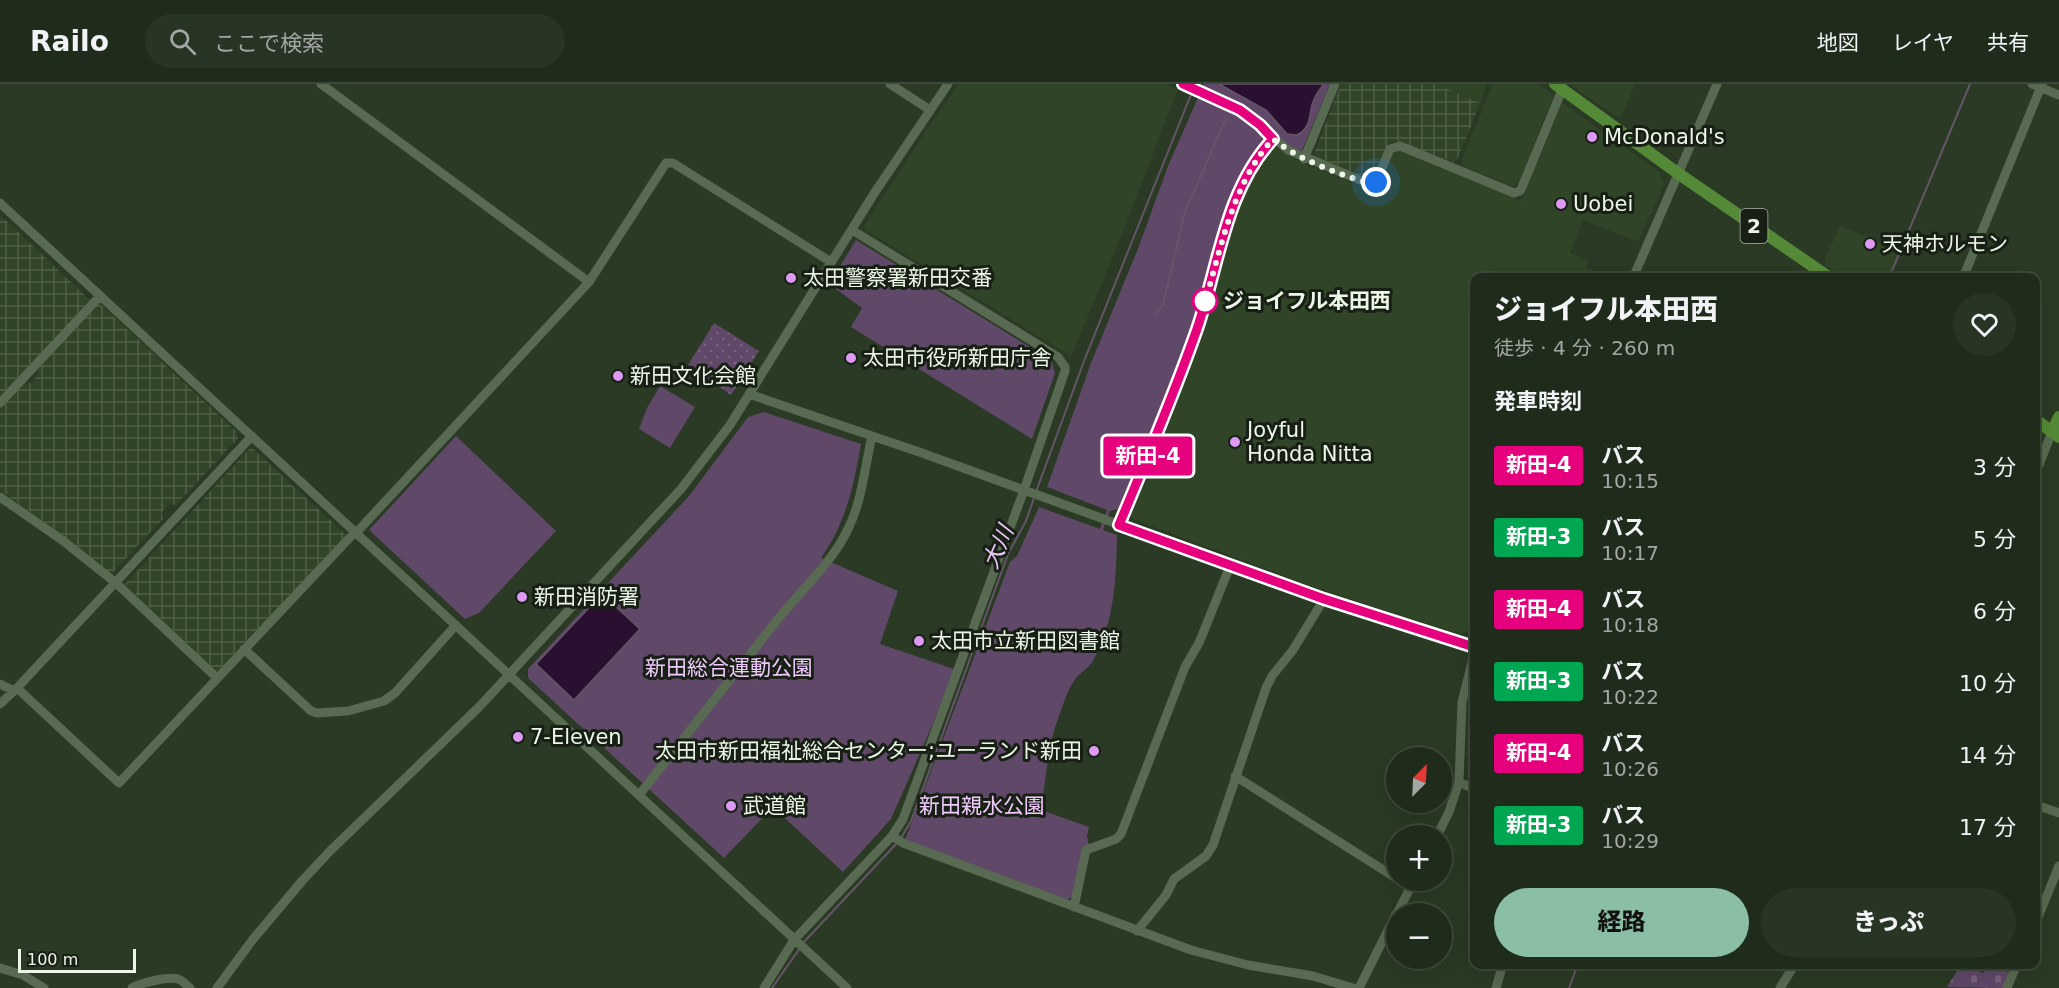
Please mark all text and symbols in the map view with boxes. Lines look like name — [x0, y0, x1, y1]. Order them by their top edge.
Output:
search box — [145, 14, 565, 68]
text: Railo — [30, 25, 109, 58]
icon: search — [166, 25, 199, 58]
text: ここで検索 — [214, 31, 324, 56]
text: 地図 — [1817, 31, 1859, 55]
text: レイヤ — [1892, 31, 1954, 55]
text: 共有 — [1987, 31, 2029, 55]
place label: McDonald's — [1604, 125, 1725, 149]
marker: McDonald's — [1585, 130, 1599, 144]
your location — [1361, 167, 1391, 197]
place label: Uobei — [1573, 192, 1633, 216]
marker: Uobei — [1554, 197, 1568, 211]
road number: 2 — [1740, 209, 1768, 243]
place label: 天神ホルモン — [1882, 232, 2008, 256]
marker: 天神ホルモン — [1863, 237, 1877, 251]
place label: 太田警察署新田交番 — [803, 266, 992, 290]
marker: 太田警察署新田交番 — [784, 271, 798, 285]
marker: ジョイフル本田西 — [1192, 288, 1218, 314]
place label: ジョイフル本田西 — [1223, 289, 1391, 313]
text: ジョイフル本田西 — [1494, 293, 1718, 326]
button: heart — [1953, 293, 2016, 356]
text: 徒歩 · 4 分 · 260 m — [1494, 336, 1675, 360]
place label: 太田市役所新田庁舎 — [863, 346, 1052, 370]
marker: 太田市役所新田庁舎 — [844, 351, 858, 365]
place label: 新田文化会館 — [630, 364, 756, 388]
marker: 新田文化会館 — [611, 369, 625, 383]
text: 発車時刻 — [1494, 389, 1582, 414]
place label: Joyful Honda Nitta — [1245, 418, 1373, 466]
marker: Joyful Honda Nitta — [1228, 435, 1242, 449]
line badge: 新田-4 — [1106, 436, 1190, 476]
text: バス — [1601, 443, 1645, 468]
text: 新田-4 — [1115, 444, 1181, 468]
text: 新田-4 — [1506, 453, 1571, 477]
text: 3 分 — [1973, 455, 2016, 480]
text: 10:15 — [1601, 469, 1659, 493]
text: バス — [1601, 515, 1645, 540]
water label: 大川 — [978, 520, 1019, 572]
text: 新田-3 — [1506, 525, 1571, 549]
text: 5 分 — [1973, 527, 2016, 552]
text: 10:17 — [1601, 541, 1659, 565]
place label: 新田消防署 — [534, 585, 639, 609]
text: バス — [1601, 587, 1645, 612]
marker: 新田消防署 — [515, 590, 529, 604]
text: 新田-4 — [1506, 597, 1571, 621]
text: 6 分 — [1973, 599, 2016, 624]
text: 10:18 — [1601, 613, 1659, 637]
place label: 太田市立新田図書館 — [931, 629, 1120, 653]
marker: 太田市立新田図書館 — [912, 634, 926, 648]
park label: 新田総合運動公園 — [645, 656, 813, 680]
text: バス — [1601, 659, 1645, 684]
text: 新田-3 — [1506, 669, 1571, 693]
text: 10 分 — [1959, 671, 2016, 696]
text: 10:22 — [1601, 685, 1659, 709]
place label: 7-Eleven — [530, 725, 622, 749]
marker: 7-Eleven — [511, 730, 525, 744]
text: バス — [1601, 731, 1645, 756]
place label: 太田市新田福祉総合センター;ユーランド新田 — [655, 739, 1082, 763]
text: 新田-4 — [1506, 741, 1571, 765]
text: 14 分 — [1959, 743, 2016, 768]
marker: 太田市新田福祉総合センター;ユーランド新田 — [1087, 744, 1101, 758]
north arrow — [1386, 747, 1452, 813]
map controls — [1386, 747, 1452, 969]
text: 10:26 — [1601, 757, 1659, 781]
place label: 武道館 — [743, 794, 806, 818]
park label: 新田親水公園 — [919, 794, 1045, 818]
marker: 武道館 — [724, 799, 738, 813]
text: バス — [1601, 803, 1645, 828]
text: 新田-3 — [1506, 813, 1571, 837]
text: 17 分 — [1959, 815, 2016, 840]
button: + — [1386, 825, 1452, 891]
text: 10:29 — [1601, 829, 1659, 853]
button: 経路 — [1494, 888, 1749, 957]
button: きっぷ — [1761, 888, 2016, 957]
button: − — [1386, 903, 1452, 969]
scale bar — [18, 946, 136, 974]
text: 100 m — [27, 950, 78, 969]

